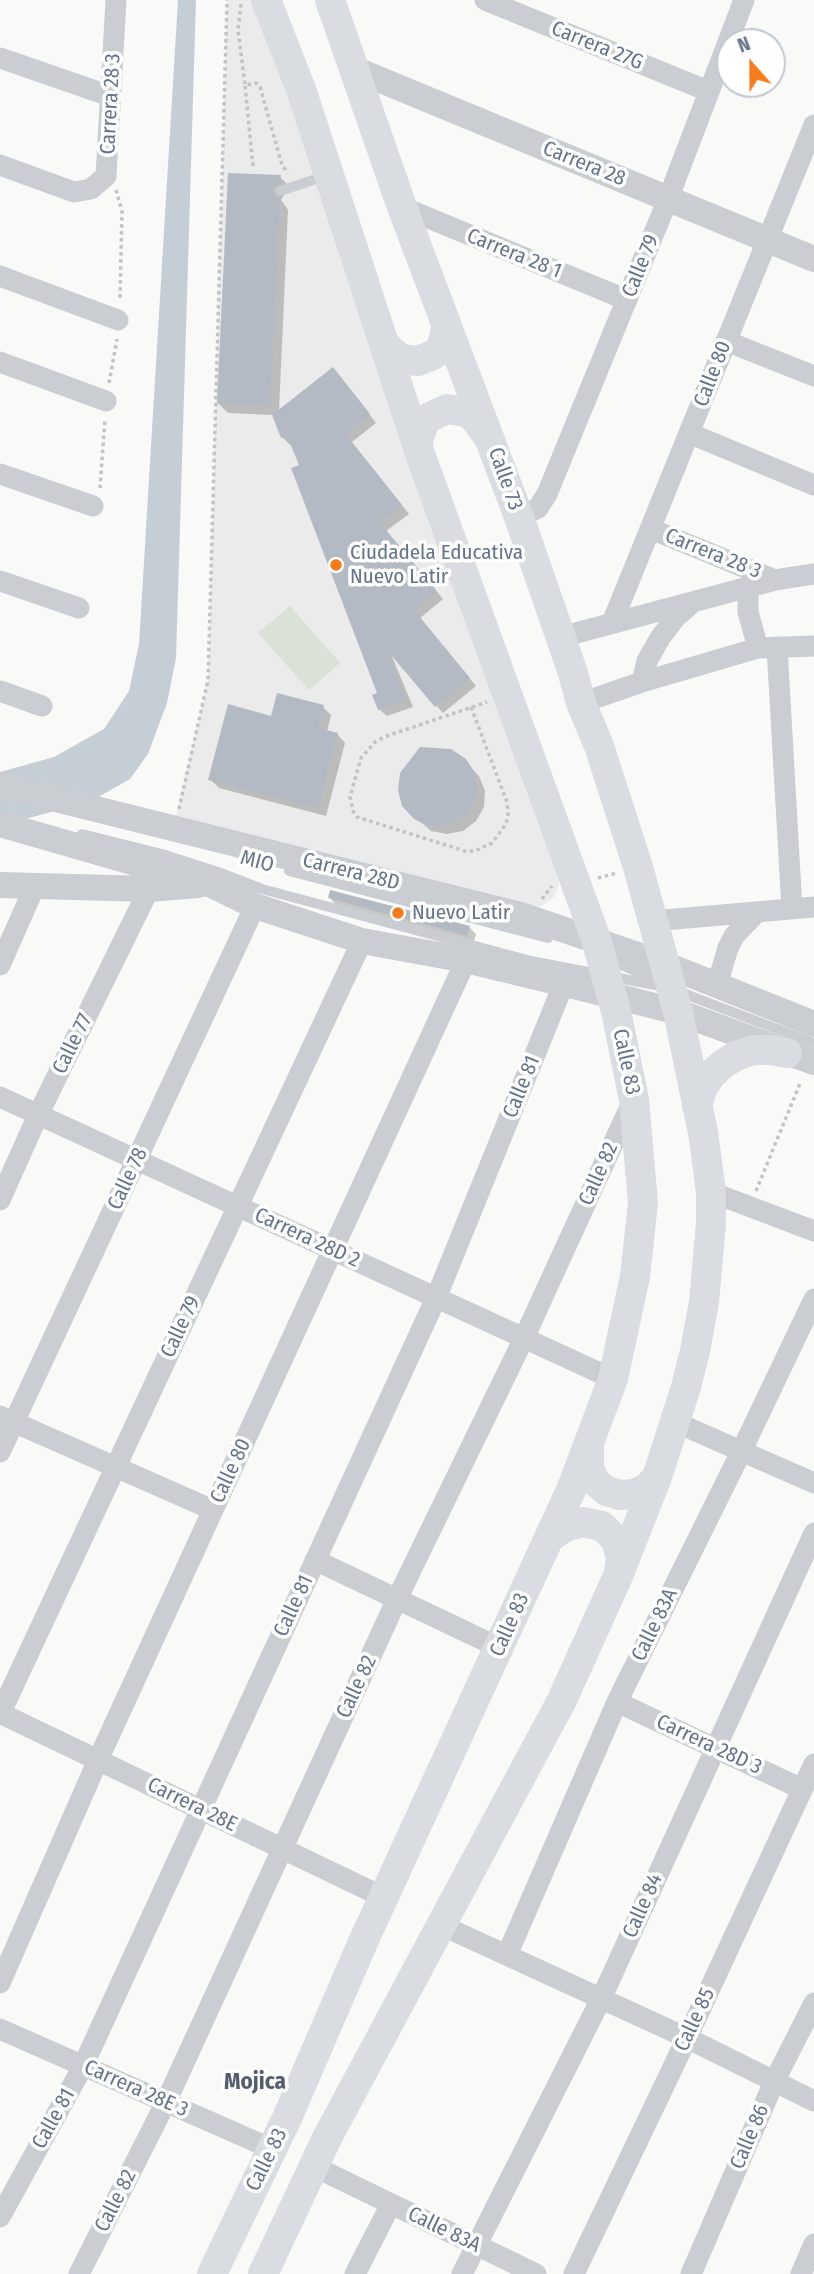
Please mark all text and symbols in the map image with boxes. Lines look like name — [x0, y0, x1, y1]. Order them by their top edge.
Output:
street label: Carrera 27G — [548, 16, 646, 76]
north arrow — [716, 28, 786, 98]
text: N — [735, 32, 753, 58]
street label: Carrera 28 3 — [96, 53, 126, 155]
street label: Carrera 28 — [539, 136, 629, 192]
street label: Carrera 28 1 — [463, 224, 565, 284]
street label: Calle 79 — [617, 231, 665, 301]
street label: Calle 80 — [689, 338, 737, 410]
street label: Calle 73 — [482, 444, 528, 514]
street label: Carrera 28 3 — [661, 523, 765, 585]
place label: Ciudadela Educativa Nuevo Latir — [350, 540, 523, 590]
marker: Ciudadela Educativa Nuevo Latir — [328, 557, 344, 573]
street label: MIO — [238, 845, 276, 879]
street label: Carrera 28D — [300, 848, 402, 896]
place label: Nuevo Latir — [412, 900, 510, 926]
marker: Nuevo Latir — [390, 905, 406, 921]
street label: Calle 77 — [48, 1010, 98, 1078]
street label: Calle 83 — [607, 1027, 645, 1097]
street label: Calle 81 — [498, 1052, 546, 1122]
street label: Calle 82 — [574, 1139, 624, 1209]
street label: Calle 78 — [103, 1144, 153, 1214]
street label: Carrera 28D 2 — [250, 1203, 364, 1273]
street label: Calle 79 — [156, 1292, 206, 1362]
street label: Calle 80 — [205, 1435, 257, 1507]
street label: Calle 81 — [269, 1571, 319, 1641]
street label: Calle 83A — [627, 1584, 683, 1666]
street label: Calle 83 — [485, 1589, 535, 1661]
street label: Calle 82 — [332, 1652, 382, 1722]
street label: Carrera 28D 3 — [652, 1710, 766, 1780]
street label: Carrera 28E — [143, 1772, 241, 1838]
street label: Calle 84 — [618, 1870, 668, 1942]
street label: Calle 85 — [669, 1984, 721, 2056]
street label: Carrera 28E 3 — [80, 2055, 192, 2123]
district label: Mojica — [224, 2069, 286, 2097]
street label: Calle 81 — [27, 2084, 81, 2154]
street label: Calle 86 — [725, 2101, 775, 2173]
street label: Calle 83 — [241, 2124, 293, 2196]
street label: Calle 82 — [90, 2166, 142, 2236]
street label: Calle 83A — [403, 2202, 485, 2258]

